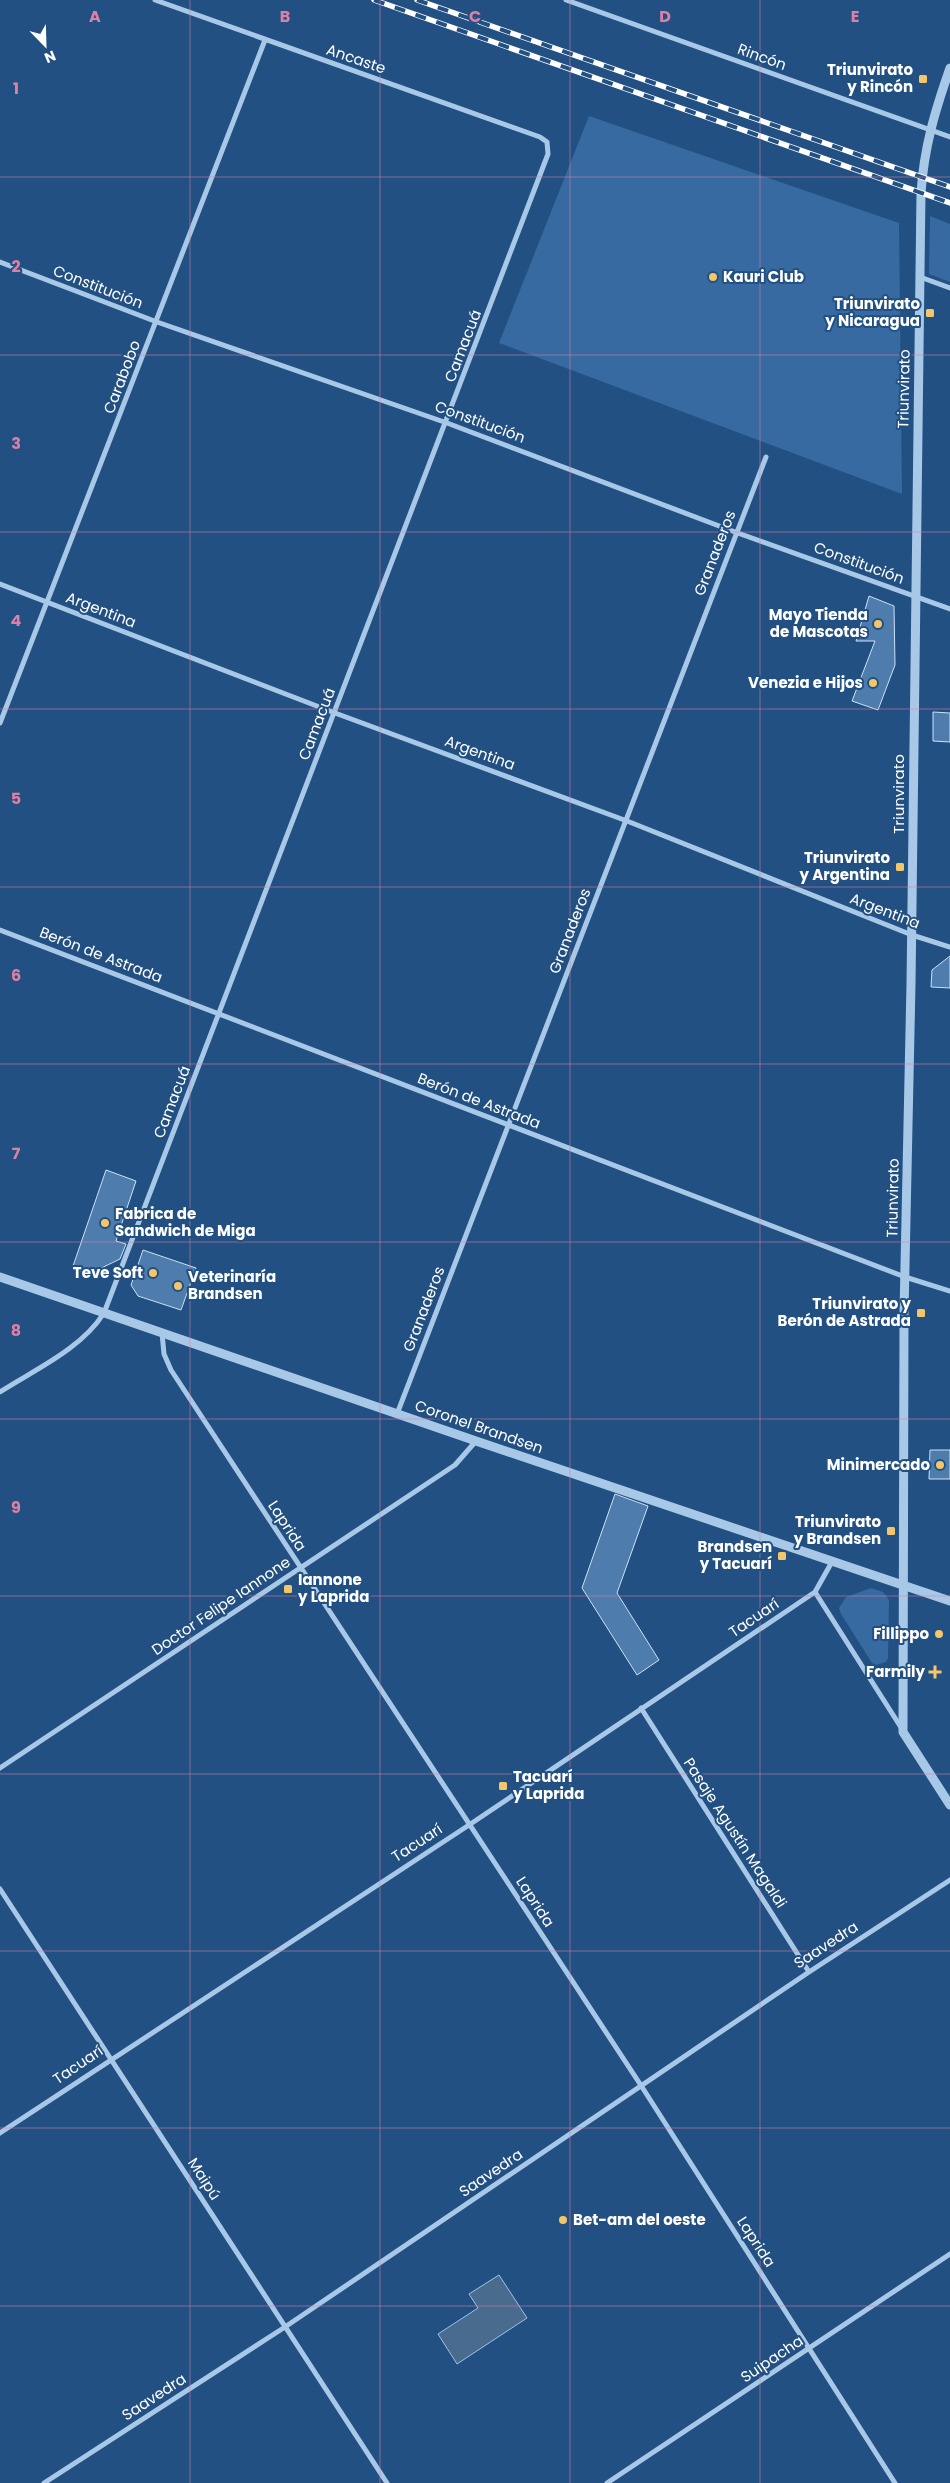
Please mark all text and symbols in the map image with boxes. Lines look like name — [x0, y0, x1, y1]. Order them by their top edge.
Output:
text: A — [89, 5, 101, 28]
text: B — [280, 5, 290, 28]
text: C — [469, 5, 481, 28]
text: D — [659, 5, 671, 28]
text: E — [851, 5, 859, 28]
north arrow — [20, 20, 70, 70]
street label: Rincón — [735, 38, 790, 75]
street label: Ancaste — [324, 39, 389, 78]
text: N — [41, 46, 59, 68]
place label: Triunvirato y Rincón — [827, 59, 913, 97]
marker: Triunvirato y Rincón — [917, 73, 929, 85]
text: 1 — [13, 77, 19, 100]
text: 2 — [11, 255, 21, 278]
street label: Constitución — [50, 260, 146, 313]
place label: Kauri Club — [723, 266, 804, 287]
marker: Kauri Club — [707, 271, 719, 283]
place label: Triunvirato y Nicaragua — [824, 293, 920, 331]
street label: Camacuá — [439, 307, 486, 385]
marker: Triunvirato y Nicaragua — [924, 307, 936, 319]
street label: Carabobo — [98, 337, 145, 416]
street label: Triunvirato — [892, 349, 915, 429]
street label: Constitución — [432, 395, 528, 448]
text: 3 — [11, 432, 21, 455]
street label: Granaderos — [689, 507, 740, 598]
street label: Constitución — [811, 536, 907, 589]
street label: Argentina — [63, 587, 139, 633]
place label: Mayo Tienda de Mascotas — [769, 604, 868, 642]
text: 4 — [11, 609, 22, 632]
marker: Mayo Tienda de Mascotas — [872, 618, 884, 630]
place label: Venezia e Hijos — [748, 672, 863, 693]
marker: Venezia e Hijos — [867, 677, 879, 689]
street label: Camacuá — [293, 685, 340, 763]
street label: Argentina — [442, 730, 518, 775]
street label: Triunvirato — [888, 754, 909, 834]
text: 5 — [11, 787, 21, 810]
place label: Triunvirato y Argentina — [799, 847, 890, 885]
marker: Triunvirato y Argentina — [894, 861, 906, 873]
street label: Granaderos — [544, 885, 595, 976]
street label: Argentina — [847, 888, 923, 934]
street label: Berón de Astrada — [37, 921, 166, 988]
text: 6 — [11, 964, 21, 987]
street label: Camacuá — [148, 1063, 195, 1141]
street label: Berón de Astrada — [415, 1067, 544, 1134]
text: 7 — [12, 1142, 21, 1165]
street label: Triunvirato — [881, 1158, 904, 1238]
place label: Fabrica de Sandwich de Miga — [115, 1203, 256, 1241]
marker: Fabrica de Sandwich de Miga — [99, 1217, 111, 1229]
place label: Teve Soft — [73, 1262, 143, 1283]
street label: Granaderos — [398, 1263, 449, 1354]
place label: Veterinaría Brandsen — [188, 1266, 276, 1304]
marker: Teve Soft — [147, 1267, 159, 1279]
marker: Veterinaría Brandsen — [172, 1280, 184, 1292]
place label: Triunvirato y Berón de Astrada — [778, 1293, 912, 1331]
marker: Triunvirato y Berón de Astrada — [915, 1307, 927, 1319]
text: 8 — [11, 1319, 21, 1342]
street label: Coronel Brandsen — [412, 1395, 546, 1458]
place label: Minimercado — [827, 1454, 930, 1475]
marker: Minimercado — [934, 1459, 946, 1471]
text: 9 — [11, 1496, 21, 1519]
street label: Laprida — [263, 1496, 312, 1555]
place label: Triunvirato y Brandsen — [793, 1511, 881, 1549]
marker: Triunvirato y Brandsen — [885, 1525, 897, 1537]
place label: Brandsen y Tacuarí — [697, 1536, 772, 1574]
marker: Brandsen y Tacuarí — [776, 1550, 788, 1562]
street label: Doctor Felipe Iannone — [147, 1551, 294, 1660]
place label: Iannone y Laprida — [297, 1569, 369, 1607]
marker: Iannone y Laprida — [282, 1583, 294, 1595]
street label: Tacuarí — [724, 1593, 783, 1642]
place label: Fillippo — [873, 1623, 929, 1644]
marker: Fillippo — [933, 1628, 945, 1640]
place label: Farmily — [866, 1661, 926, 1682]
marker: Farmily — [929, 1666, 941, 1678]
street label: Pasaje Agustín Magaldi — [679, 1754, 792, 1912]
place label: Tacuarí y Laprida — [512, 1766, 584, 1804]
marker: Tacuarí y Laprida — [497, 1780, 509, 1792]
street label: Tacuarí — [387, 1818, 446, 1867]
street label: Laprida — [511, 1872, 560, 1931]
street label: Saavedra — [790, 1916, 862, 1973]
street label: Tacuarí — [48, 2040, 107, 2089]
street label: Saavedra — [455, 2144, 527, 2202]
street label: Maipú — [183, 2154, 226, 2204]
place label: Bet-am del oeste — [573, 2209, 706, 2230]
street label: Laprida — [732, 2212, 781, 2271]
marker: Bet-am del oeste — [557, 2214, 569, 2226]
street label: Suipacha — [736, 2330, 807, 2387]
street label: Saavedra — [118, 2368, 190, 2425]

